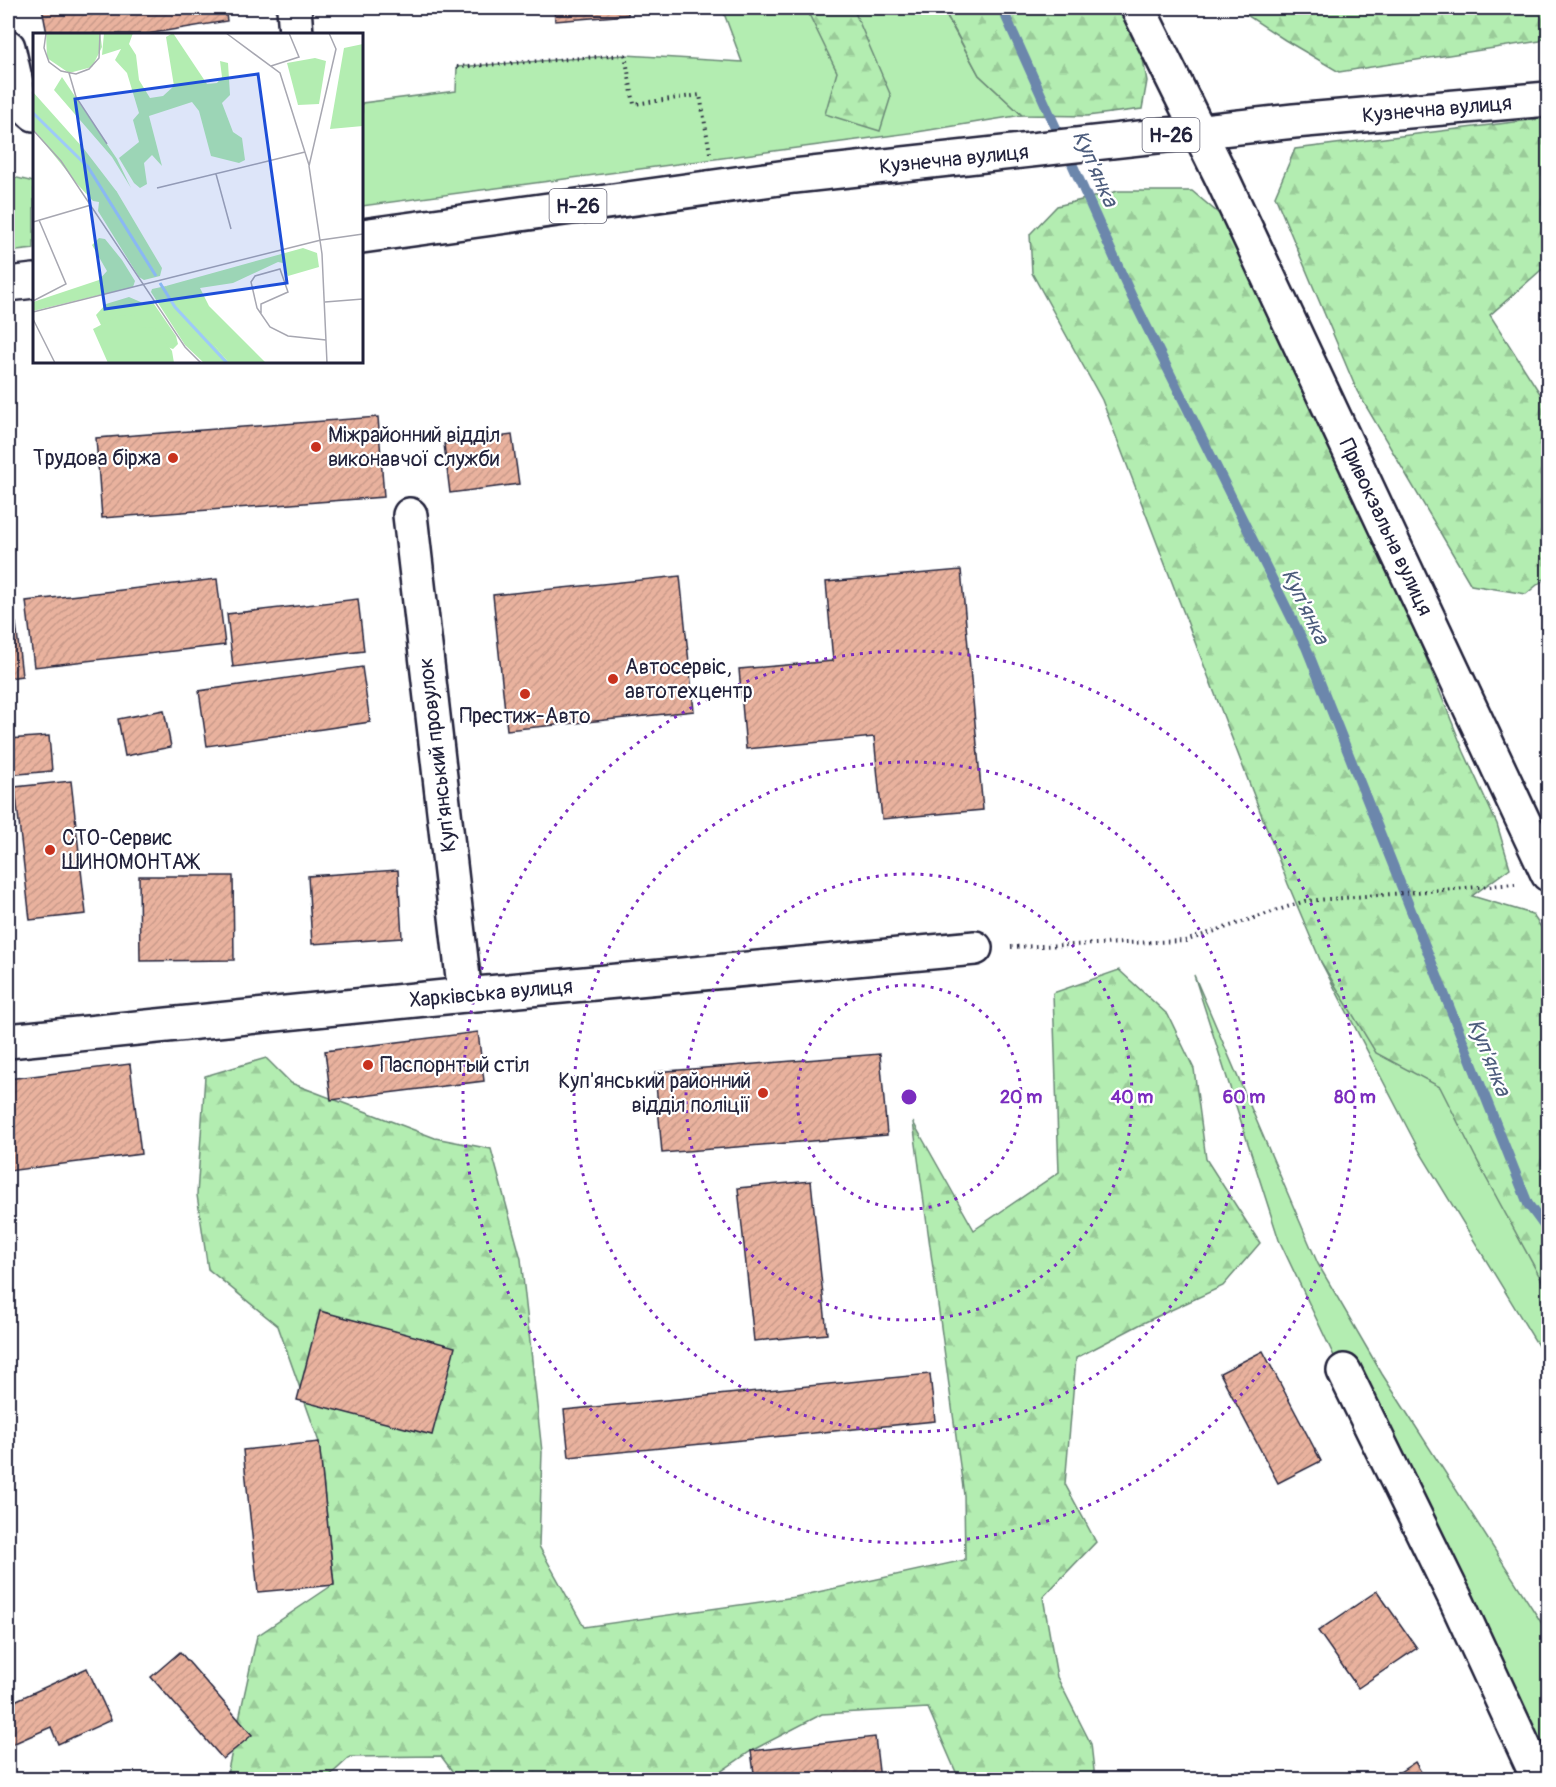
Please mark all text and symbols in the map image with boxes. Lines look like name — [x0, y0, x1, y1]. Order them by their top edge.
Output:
inset map — [33, 33, 363, 363]
street label: Кузнечна вулиця — [1361, 90, 1513, 129]
road number: Н-26 — [1142, 118, 1200, 152]
water label: Куп'янка — [1066, 126, 1125, 212]
street label: Кузнечна вулиця — [878, 138, 1030, 181]
road number: Н-26 — [550, 189, 606, 223]
place label: Міжрайонний відділ виконавчої служби — [328, 422, 500, 473]
street label: Привокзальна вулиця — [1333, 434, 1438, 620]
marker: Міжрайонний відділ виконавчої служби — [309, 440, 323, 454]
place label: Трудова біржа — [33, 445, 161, 472]
marker: Трудова біржа — [166, 451, 180, 465]
water label: Куп'янка — [1275, 564, 1336, 650]
place label: Автосервіс, автотехцентр — [625, 654, 753, 705]
street label: Куп'янський провулок — [412, 656, 463, 854]
marker: Автосервіс, автотехцентр — [606, 672, 620, 686]
marker: Престиж-Авто — [518, 687, 532, 701]
place label: Престиж-Авто — [459, 703, 591, 730]
place label: СТО-Сервис ШИНОМОНТАЖ — [62, 825, 200, 876]
marker: СТО-Сервис ШИНОМОНТАЖ — [43, 843, 57, 857]
street label: Харківська вулиця — [408, 973, 574, 1014]
water label: Куп'янка — [1461, 1015, 1518, 1102]
place label: Паспорнтый стіл — [380, 1052, 530, 1079]
marker: Паспорнтый стіл — [361, 1058, 375, 1072]
place label: Куп'янський районний відділ поліції — [558, 1068, 751, 1119]
marker: Куп'янський районний відділ поліції — [756, 1086, 770, 1100]
text: 20 m — [1000, 1086, 1042, 1109]
text: 40 m — [1111, 1086, 1153, 1109]
text: 60 m — [1223, 1086, 1265, 1109]
text: 80 m — [1334, 1086, 1376, 1109]
centre of rings — [899, 1087, 919, 1107]

